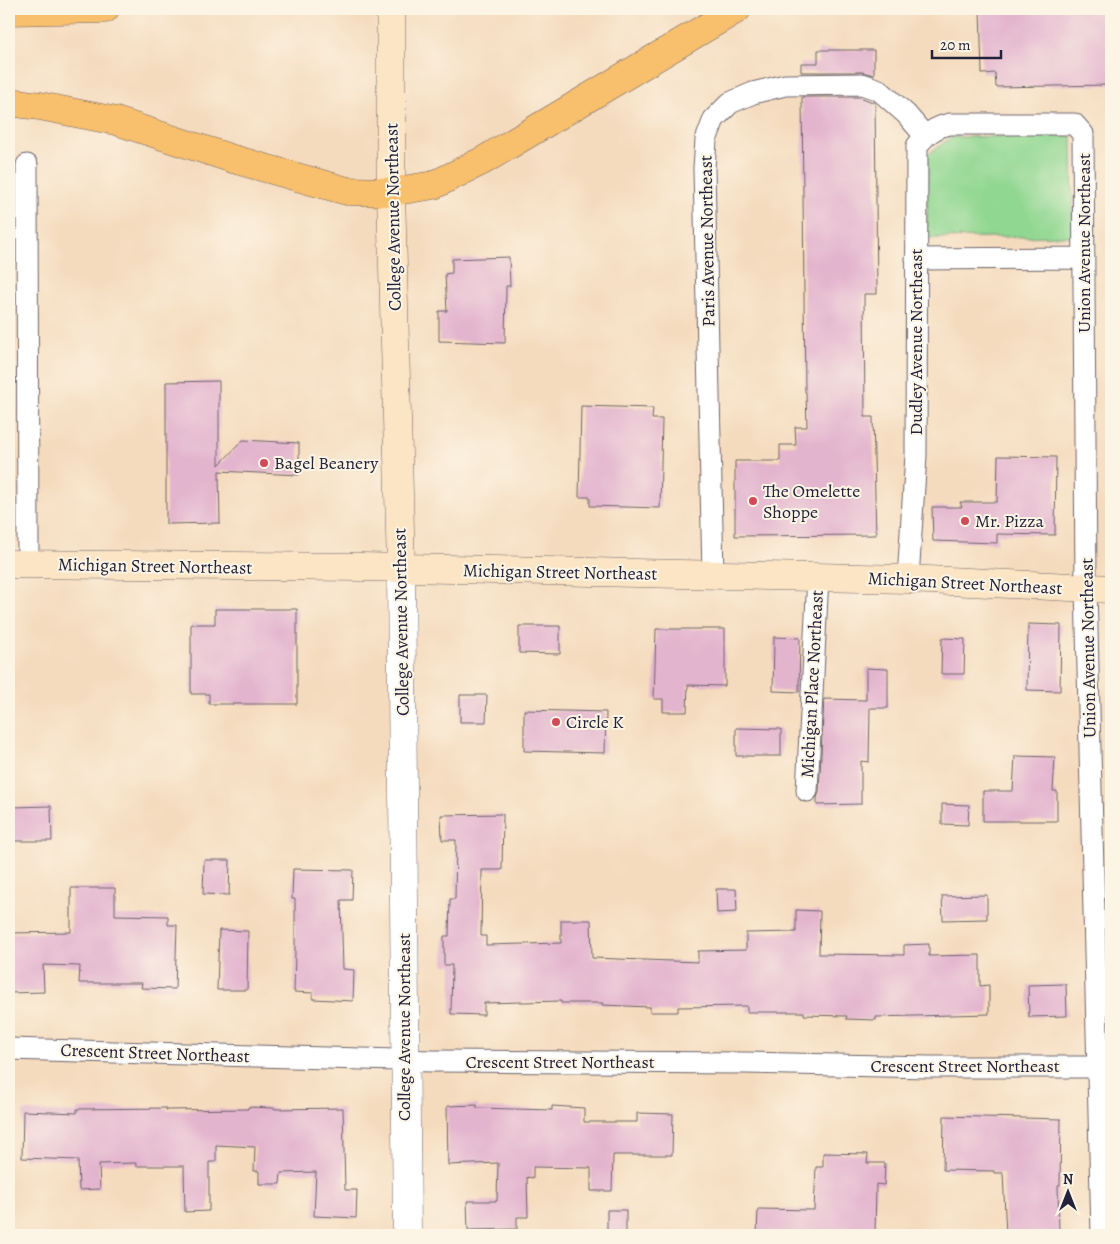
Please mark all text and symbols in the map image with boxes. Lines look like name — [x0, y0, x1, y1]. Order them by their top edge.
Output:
scale bar — [932, 28, 1001, 60]
text: 20 m — [940, 35, 971, 55]
street label: College Avenue Northeast — [379, 123, 407, 311]
street label: Union Avenue Northeast — [1072, 153, 1096, 333]
street label: Paris Avenue Northeast — [694, 155, 720, 327]
street label: Dudley Avenue Northeast — [904, 249, 928, 435]
place label: Bagel Beanery — [274, 451, 379, 475]
marker: Bagel Beanery — [258, 457, 270, 469]
place label: The Omelette Shoppe — [763, 479, 860, 524]
marker: The Omelette Shoppe — [747, 495, 759, 507]
place label: Mr. Pizza — [975, 509, 1045, 533]
marker: Mr. Pizza — [959, 515, 971, 527]
street label: College Avenue Northeast — [387, 528, 415, 716]
street label: Michigan Street Northeast — [58, 552, 253, 580]
street label: Michigan Street Northeast — [463, 558, 658, 586]
street label: Union Avenue Northeast — [1074, 558, 1102, 738]
street label: Michigan Street Northeast — [867, 566, 1063, 600]
street label: Michigan Place Northeast — [795, 589, 829, 779]
place label: Circle K — [566, 710, 624, 734]
marker: Circle K — [550, 716, 562, 728]
street label: College Avenue Northeast — [392, 933, 416, 1121]
street label: Crescent Street Northeast — [60, 1038, 250, 1068]
street label: Crescent Street Northeast — [465, 1050, 655, 1074]
street label: Crescent Street Northeast — [870, 1054, 1060, 1078]
north arrow — [1042, 1166, 1092, 1216]
text: N — [1063, 1170, 1073, 1189]

